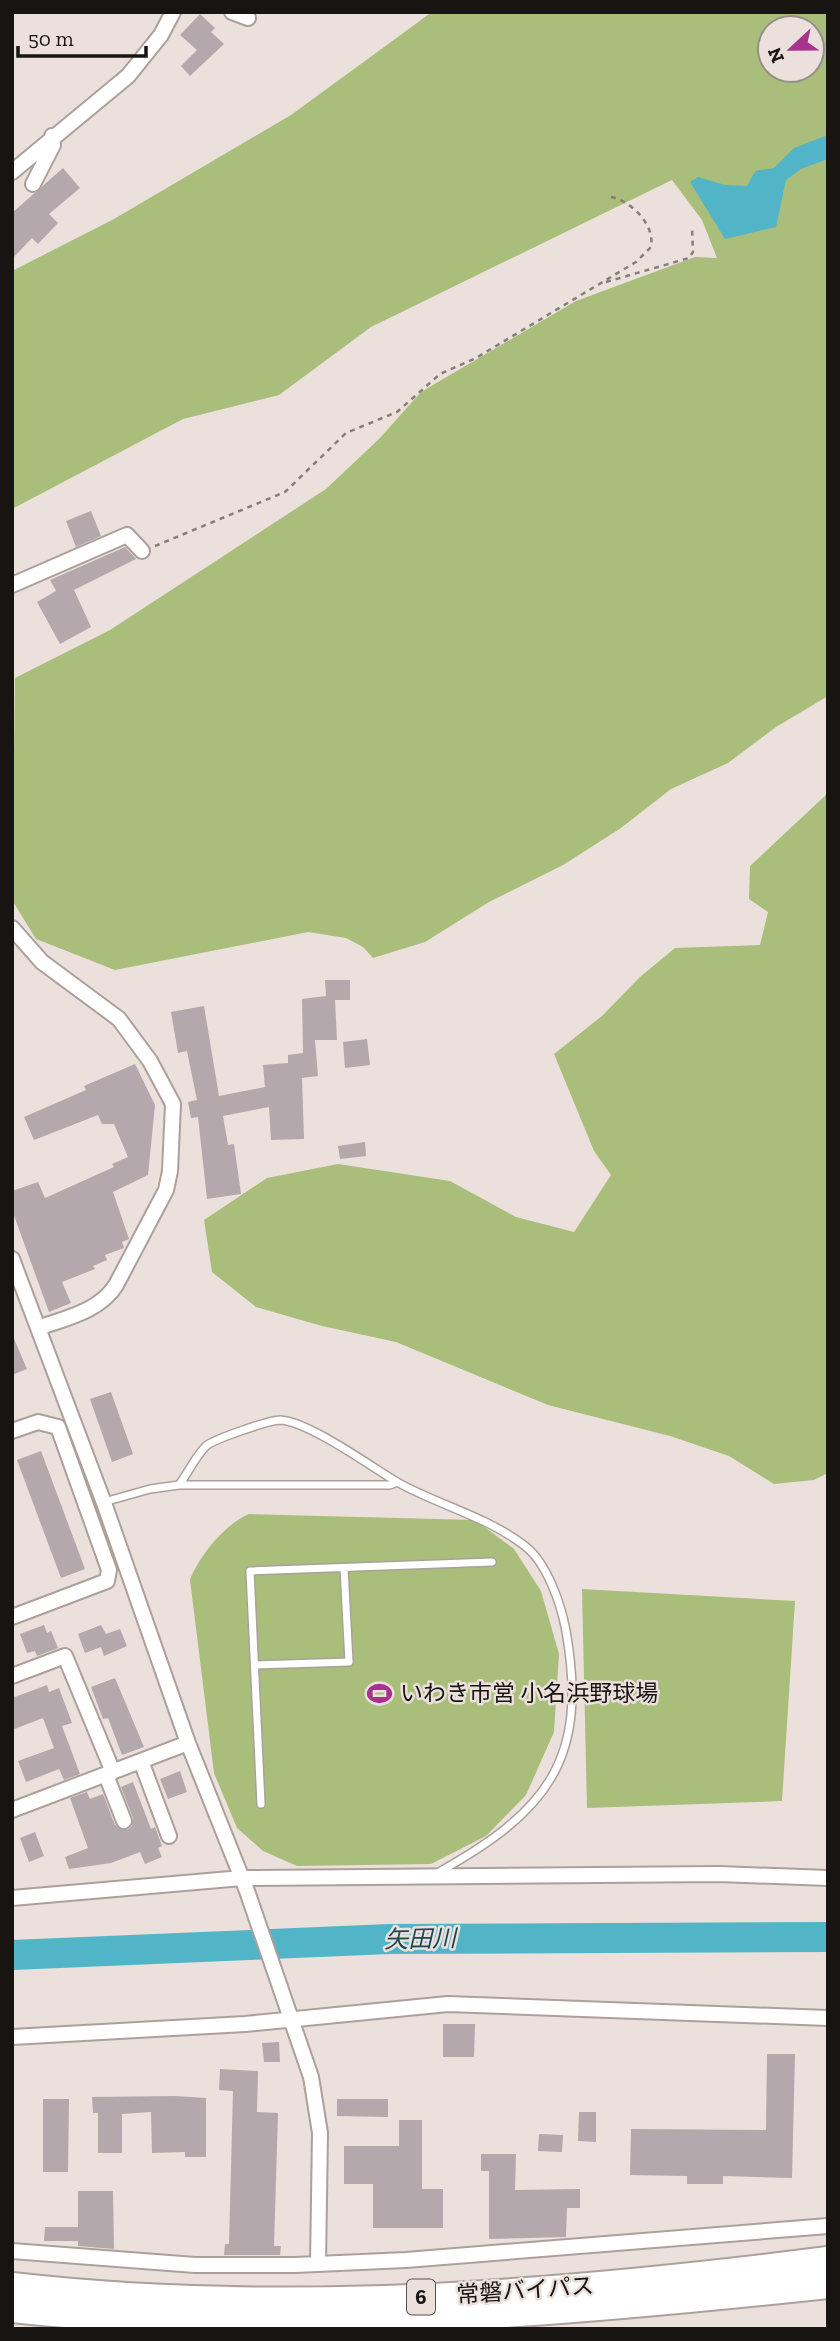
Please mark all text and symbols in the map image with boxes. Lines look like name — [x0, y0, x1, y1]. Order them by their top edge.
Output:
scale bar — [18, 14, 145, 58]
north arrow — [756, 14, 826, 84]
text: 50 m — [28, 26, 74, 51]
text: N — [762, 44, 789, 66]
sports icon: いわき市営 小名浜野球場 — [366, 1679, 394, 1707]
place label: いわき市営 小名浜野球場 — [400, 1679, 658, 1707]
water label: 矢田川 — [384, 1923, 459, 1954]
street label: 常磐バイパス — [455, 2271, 595, 2309]
road number: 6 — [407, 2280, 435, 2314]

